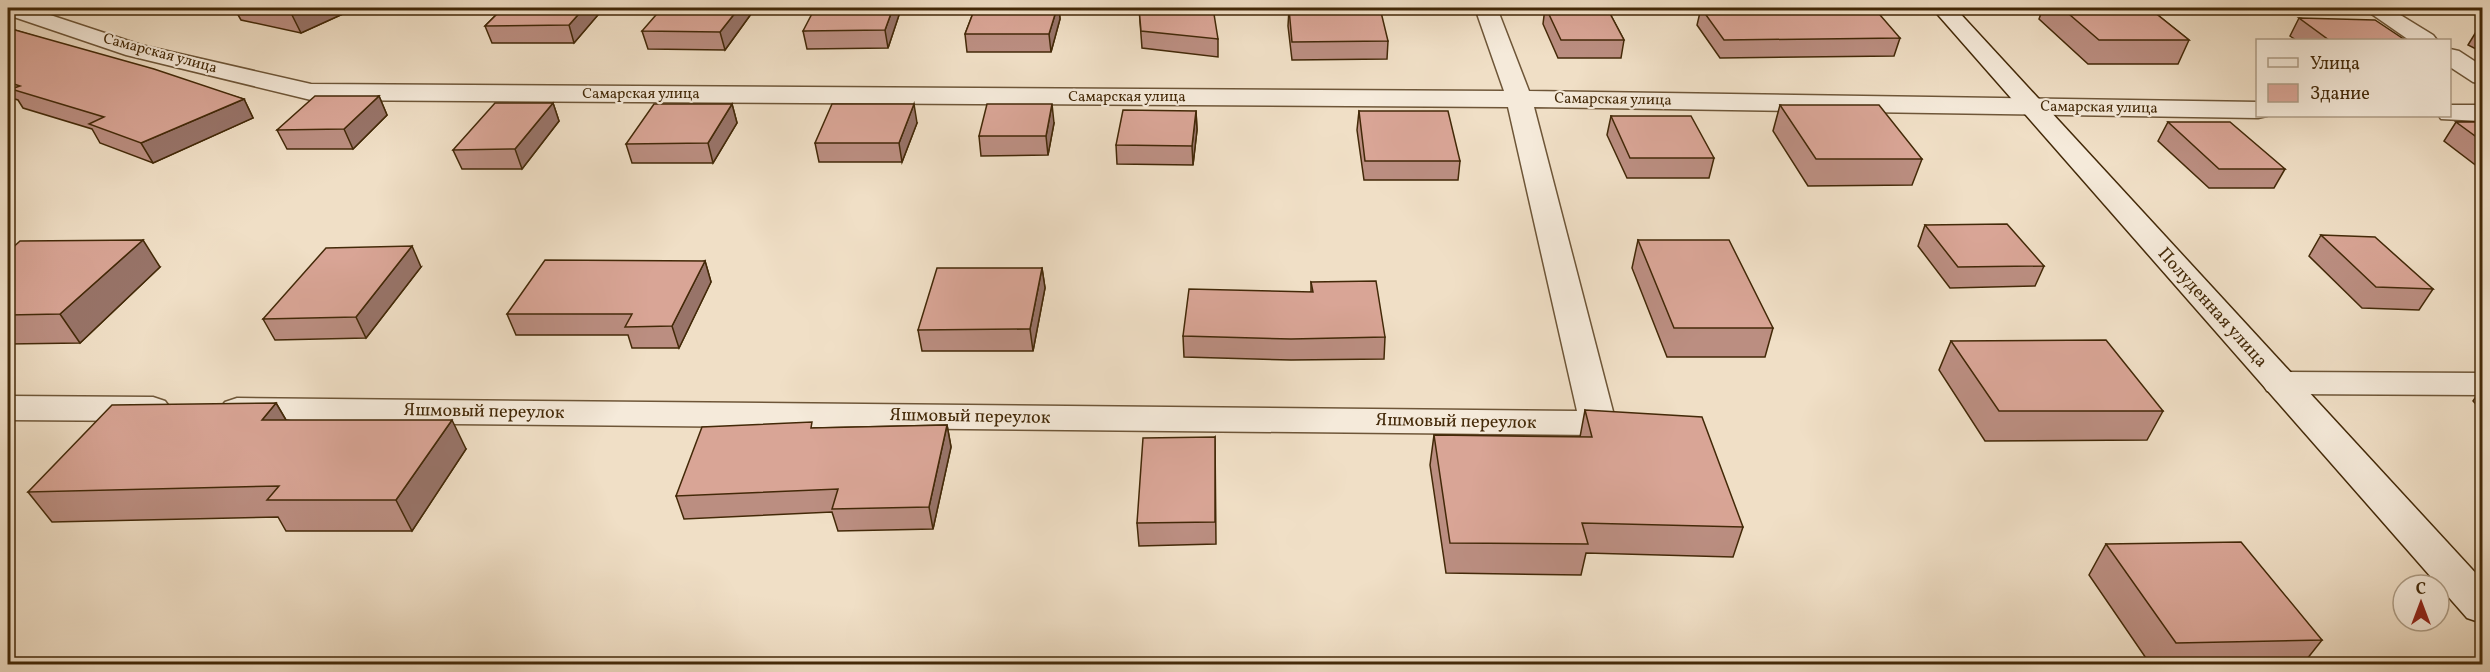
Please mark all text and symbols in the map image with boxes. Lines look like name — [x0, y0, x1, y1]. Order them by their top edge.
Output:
street label: Самарская улица — [101, 29, 219, 79]
legend — [2256, 39, 2451, 117]
text: Улица — [2310, 52, 2360, 77]
text: Здание — [2310, 82, 2370, 107]
street label: Самарская улица — [582, 84, 700, 105]
street label: Самарская улица — [1068, 87, 1186, 108]
street label: Самарская улица — [1554, 88, 1672, 112]
street label: Самарская улица — [2040, 96, 2158, 120]
street label: Полуденная улица — [2151, 242, 2273, 374]
street label: Яшмовый переулок — [403, 398, 565, 426]
street label: Яшмовый переулок — [889, 403, 1051, 431]
street label: Яшмовый переулок — [1375, 408, 1537, 436]
north arrow — [2391, 573, 2451, 633]
text: С — [2416, 579, 2426, 601]

